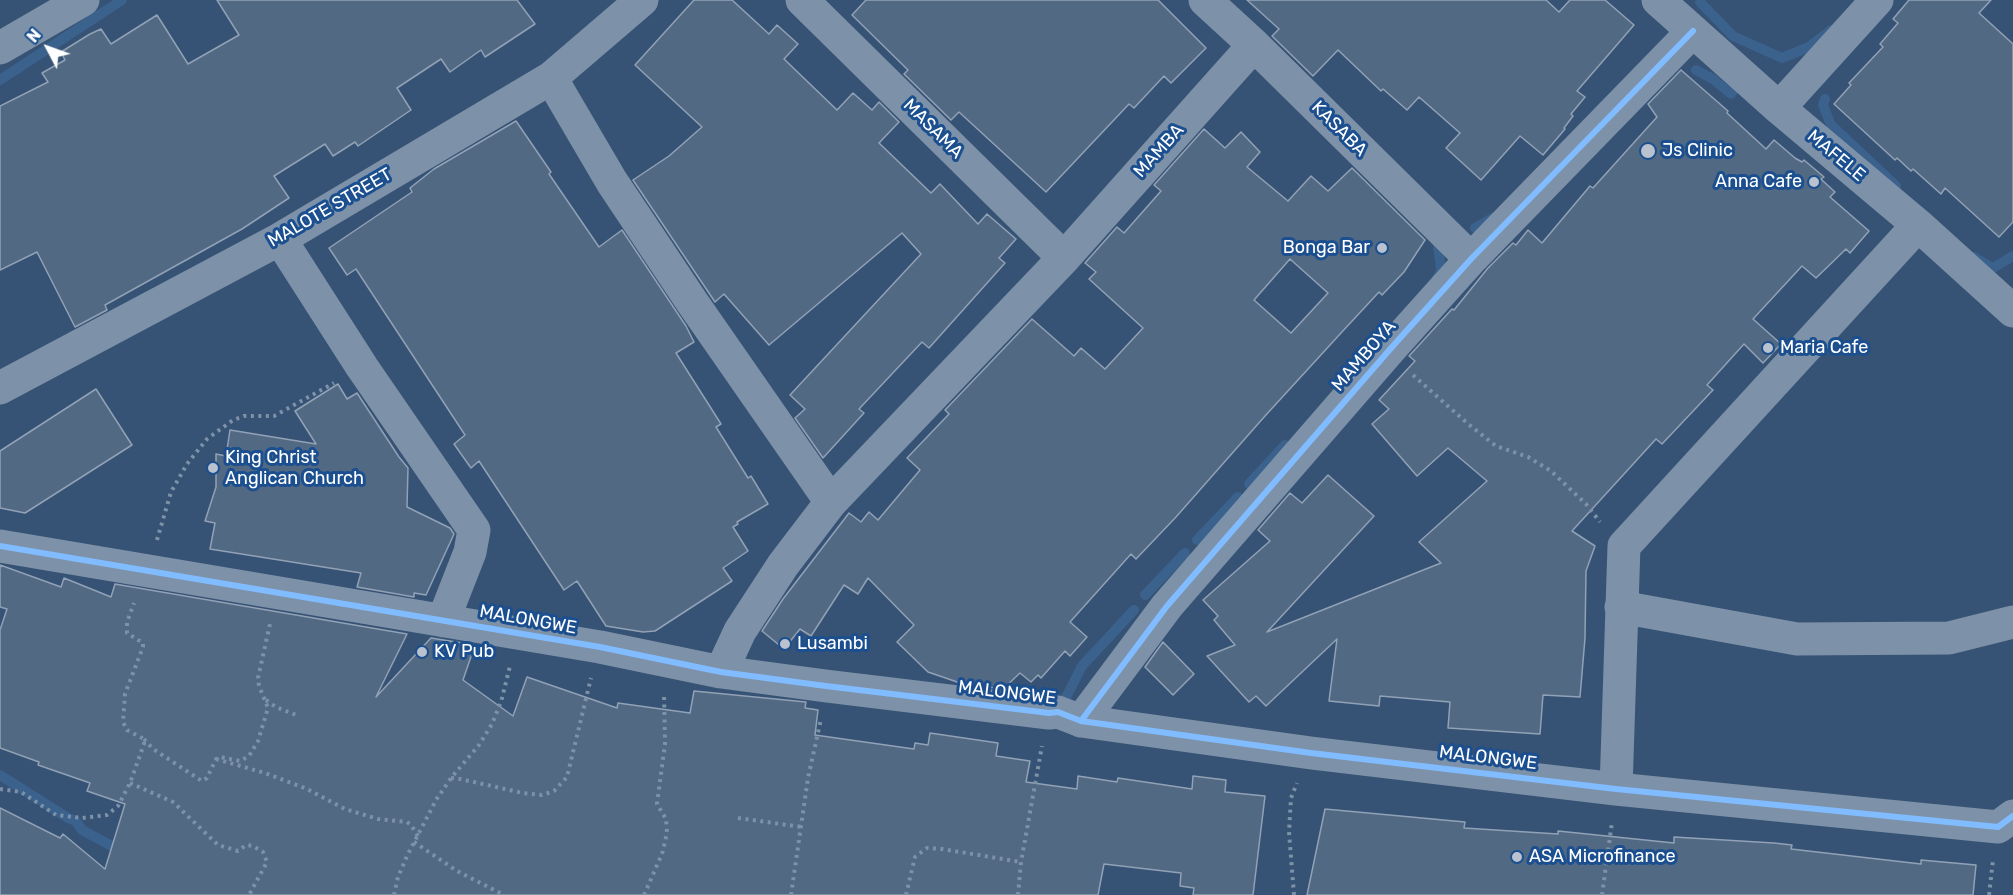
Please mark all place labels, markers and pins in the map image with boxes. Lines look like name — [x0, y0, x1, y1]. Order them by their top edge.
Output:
place label: Js Clinic — [1662, 140, 1733, 162]
marker: Js Clinic — [1639, 142, 1657, 160]
place label: Anna Cafe — [1715, 171, 1802, 193]
marker: Anna Cafe — [1807, 175, 1821, 189]
place label: Bonga Bar — [1283, 237, 1370, 259]
marker: Bonga Bar — [1375, 241, 1389, 255]
place label: Maria Cafe — [1780, 337, 1868, 359]
marker: Maria Cafe — [1761, 341, 1775, 355]
place label: King Christ Anglican Church — [225, 447, 364, 490]
marker: King Christ Anglican Church — [206, 461, 220, 475]
place label: Lusambi — [797, 633, 868, 655]
marker: Lusambi — [778, 637, 792, 651]
place label: KV Pub — [434, 641, 494, 663]
marker: KV Pub — [415, 645, 429, 659]
place label: ASA Microfinance — [1529, 846, 1675, 868]
marker: ASA Microfinance — [1510, 850, 1524, 864]

